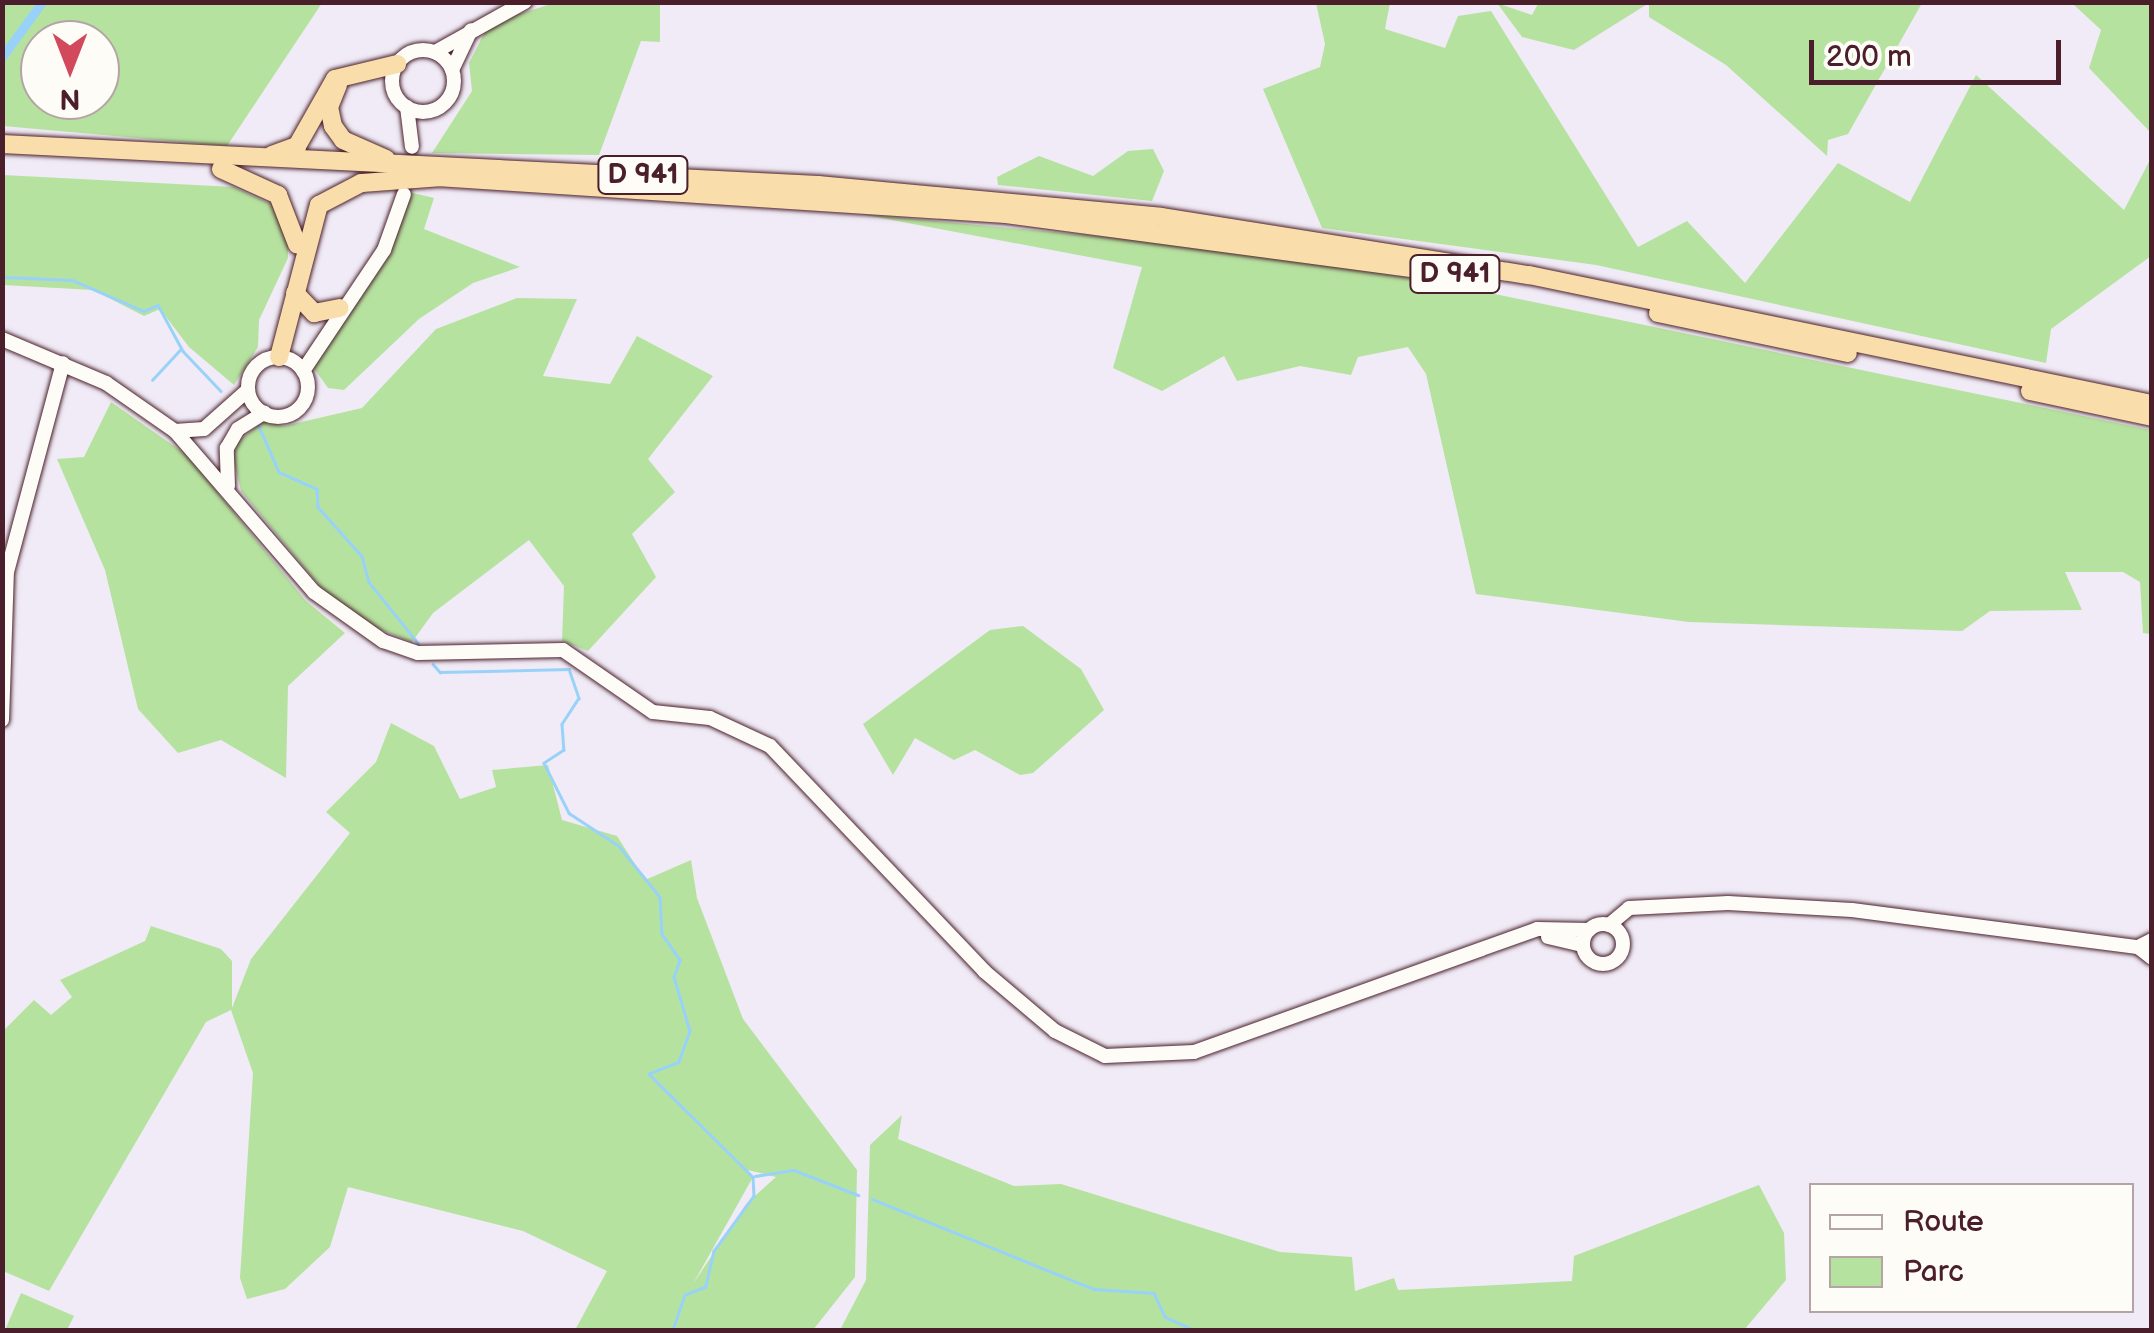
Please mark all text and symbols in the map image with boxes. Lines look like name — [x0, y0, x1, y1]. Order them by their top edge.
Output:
north arrow — [20, 20, 120, 120]
scale bar — [1814, 20, 2066, 82]
text: 200 m — [1826, 39, 1912, 75]
text: N — [59, 82, 81, 115]
road number: D 941 — [596, 152, 690, 198]
road number: D 941 — [1408, 251, 1502, 297]
legend — [1809, 1183, 2134, 1313]
text: Route — [1903, 1204, 1984, 1240]
text: Parc — [1903, 1254, 1964, 1290]

